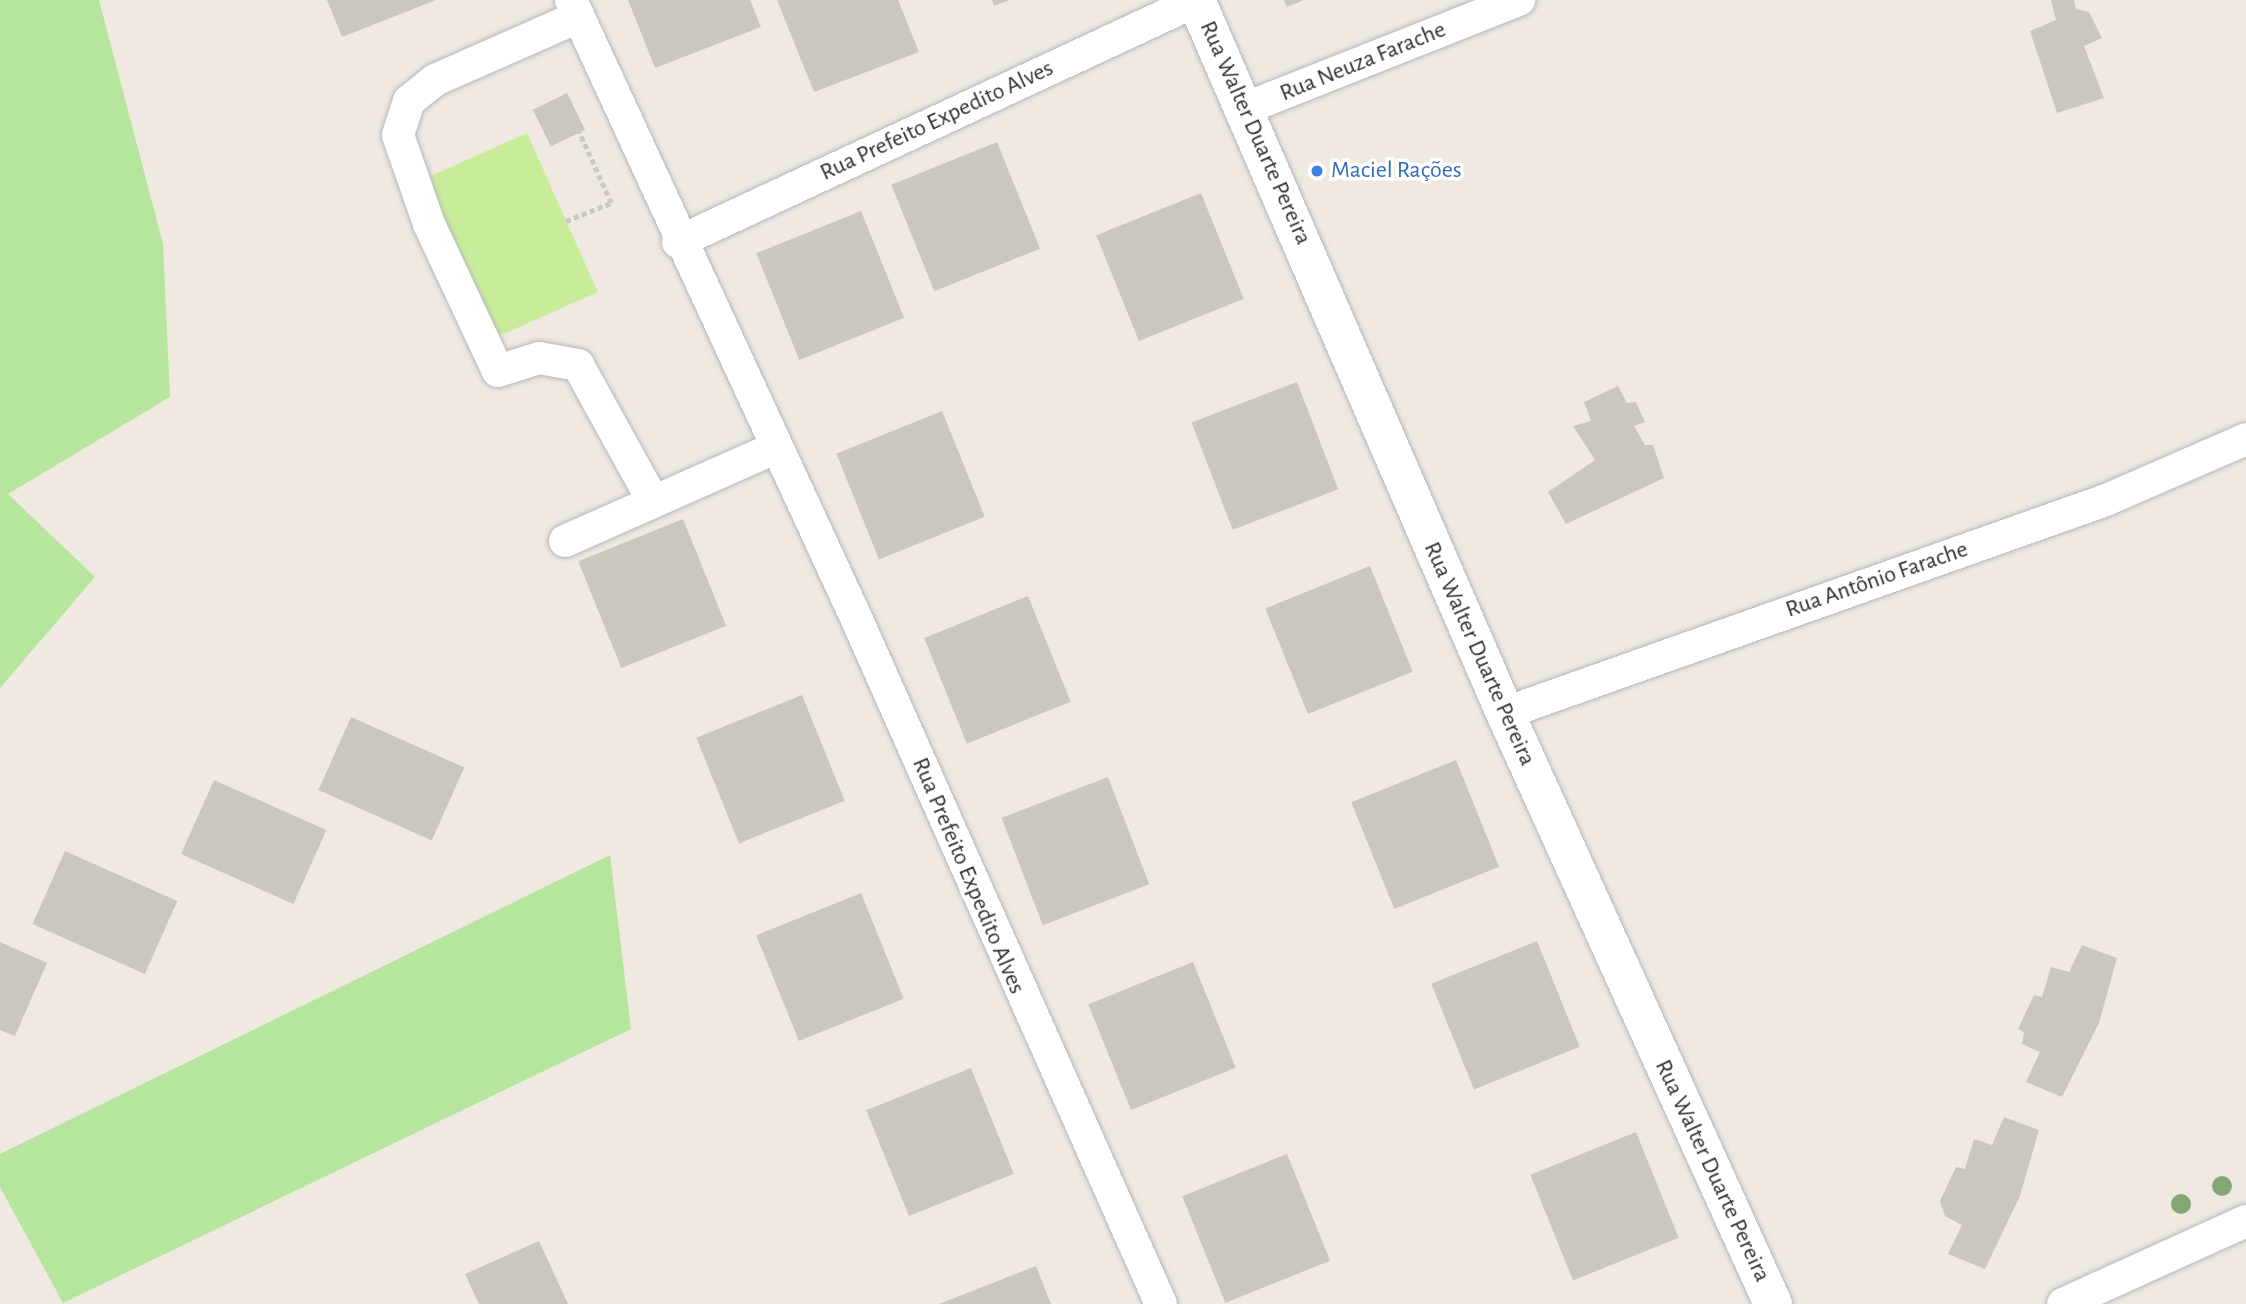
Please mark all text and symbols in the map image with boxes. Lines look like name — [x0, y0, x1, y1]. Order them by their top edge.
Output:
street label: Rua Neuza Farache — [1276, 16, 1450, 108]
street label: Rua Walter Duarte Pereira — [1193, 17, 1317, 249]
street label: Rua Prefeito Expedito Alves — [816, 54, 1058, 188]
place label: Maciel Rações — [1331, 157, 1462, 185]
marker: Maciel Rações — [1309, 163, 1325, 179]
street label: Rua Antônio Farache — [1782, 535, 1972, 625]
street label: Rua Walter Duarte Pereira — [1417, 538, 1541, 770]
street label: Rua Prefeito Expedito Alves — [905, 753, 1031, 999]
street label: Rua Walter Duarte Pereira — [1648, 1055, 1776, 1287]

